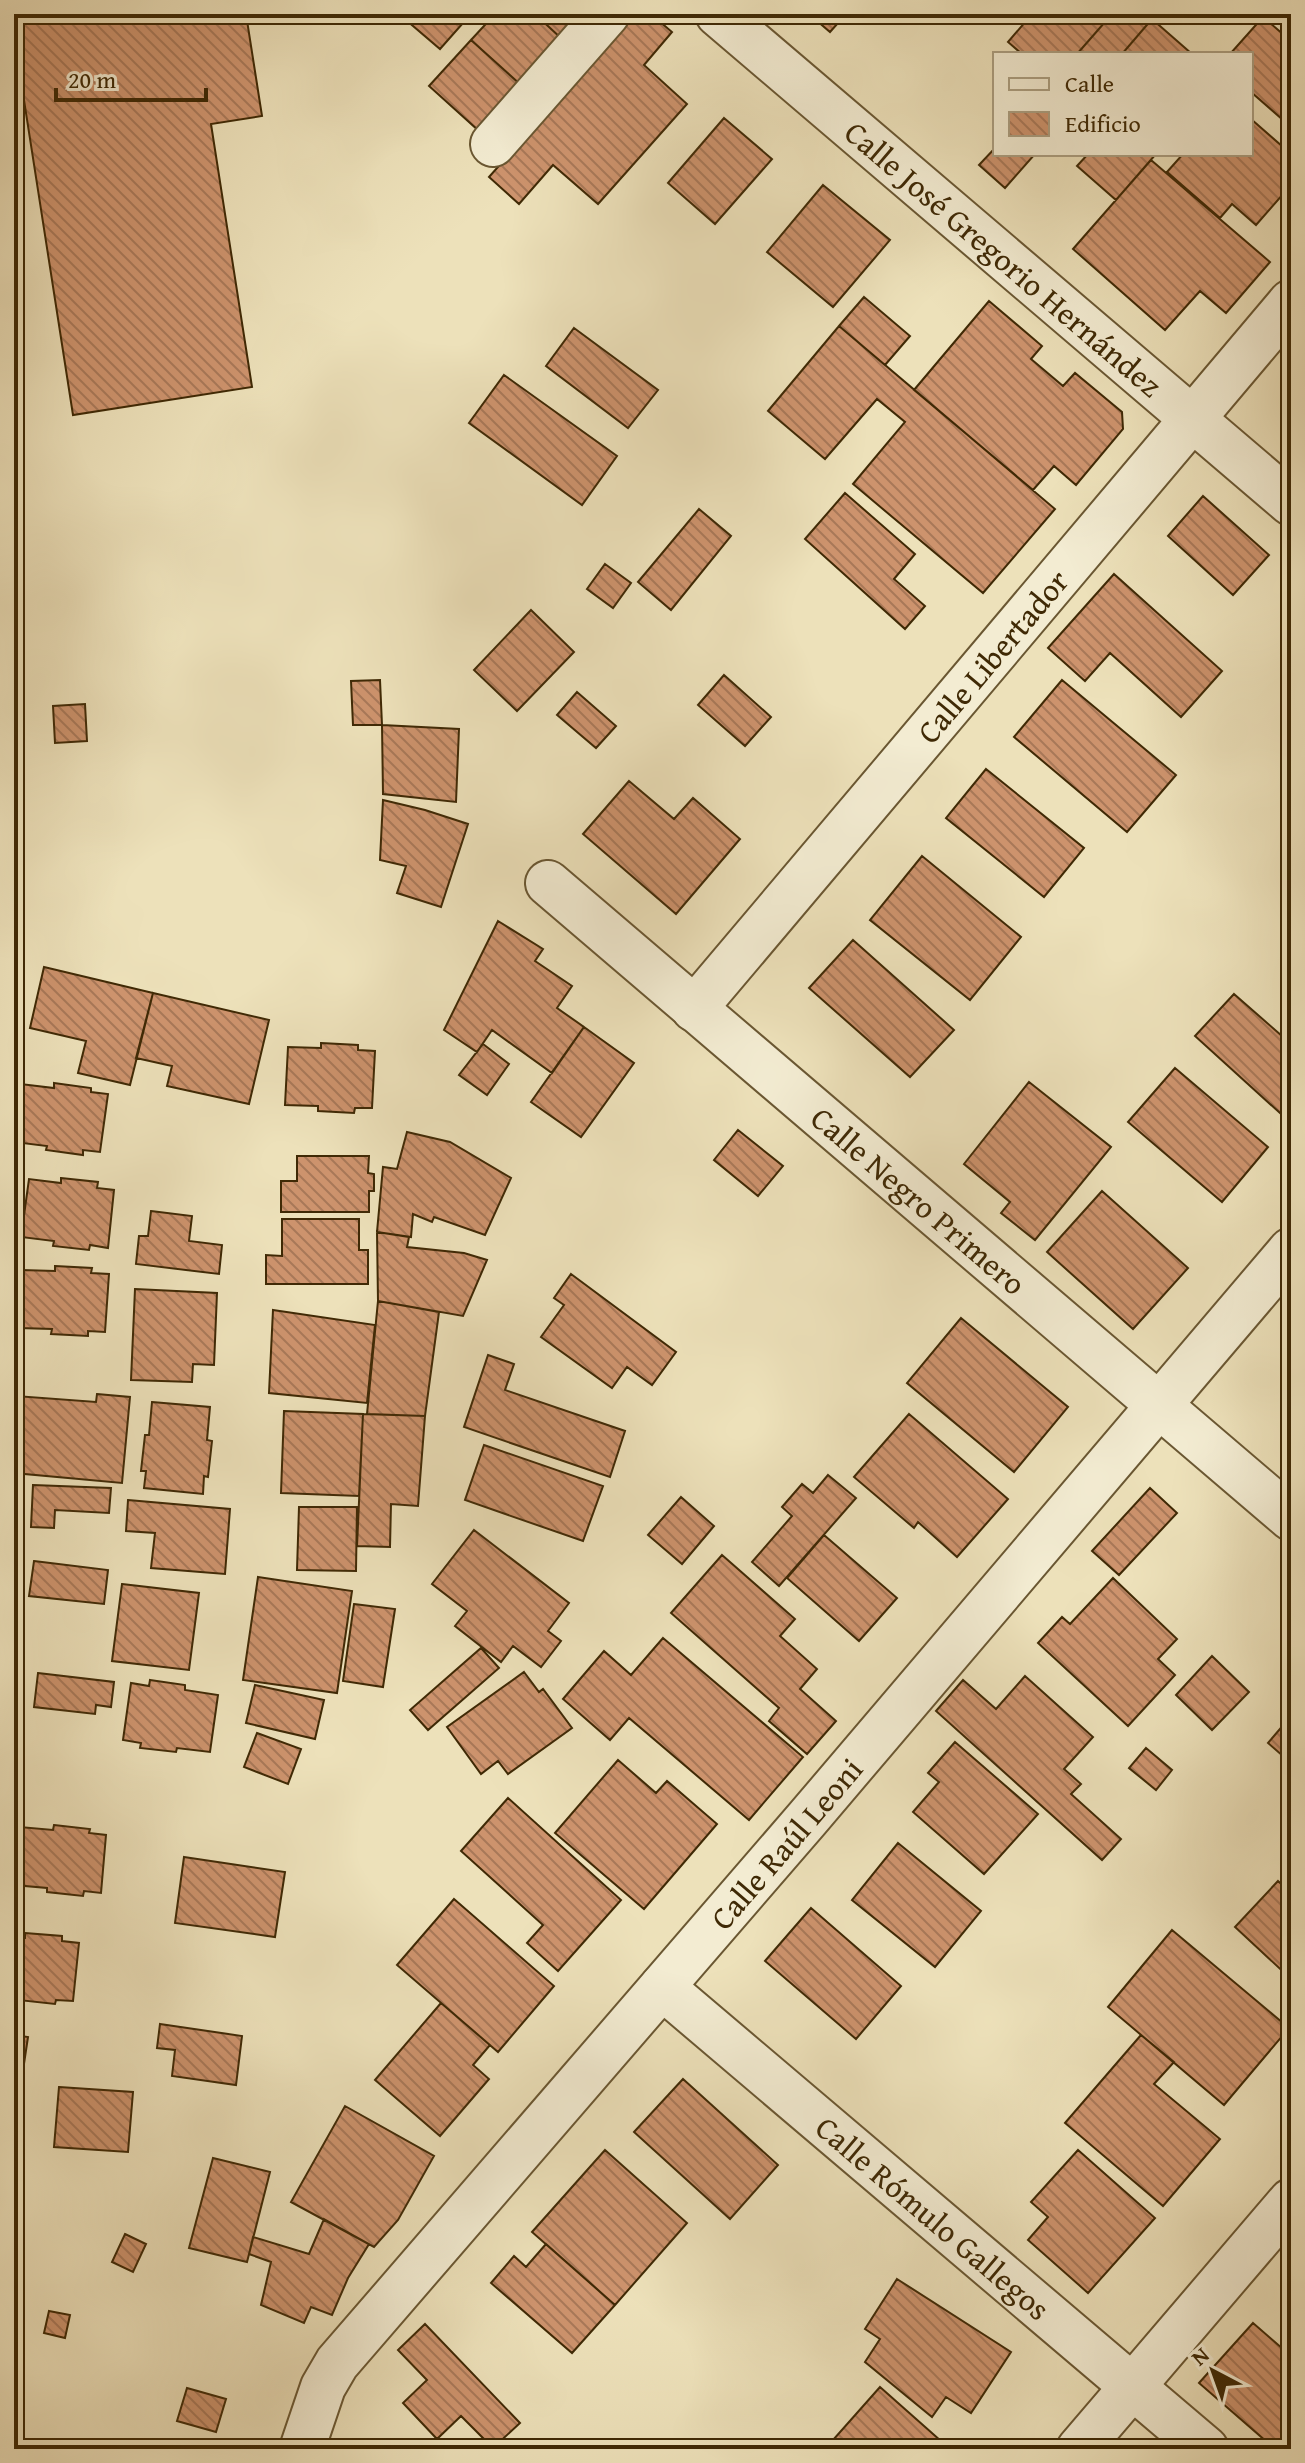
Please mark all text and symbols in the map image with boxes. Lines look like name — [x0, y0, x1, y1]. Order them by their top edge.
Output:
scale bar — [56, 52, 206, 102]
legend — [993, 52, 1253, 156]
text: 20 m — [68, 62, 116, 97]
text: Calle — [1065, 66, 1114, 101]
text: Edificio — [1065, 106, 1141, 141]
street label: Calle José Gregorio Hernández — [835, 109, 1173, 407]
street label: Calle Libertador — [905, 559, 1079, 753]
street label: Calle Negro Primero — [801, 1094, 1037, 1306]
street label: Calle Raúl Leoni — [698, 1747, 873, 1939]
street label: Calle Rómulo Gallegos — [806, 2104, 1061, 2331]
north arrow — [1173, 2331, 1253, 2411]
text: N — [1184, 2339, 1216, 2373]

